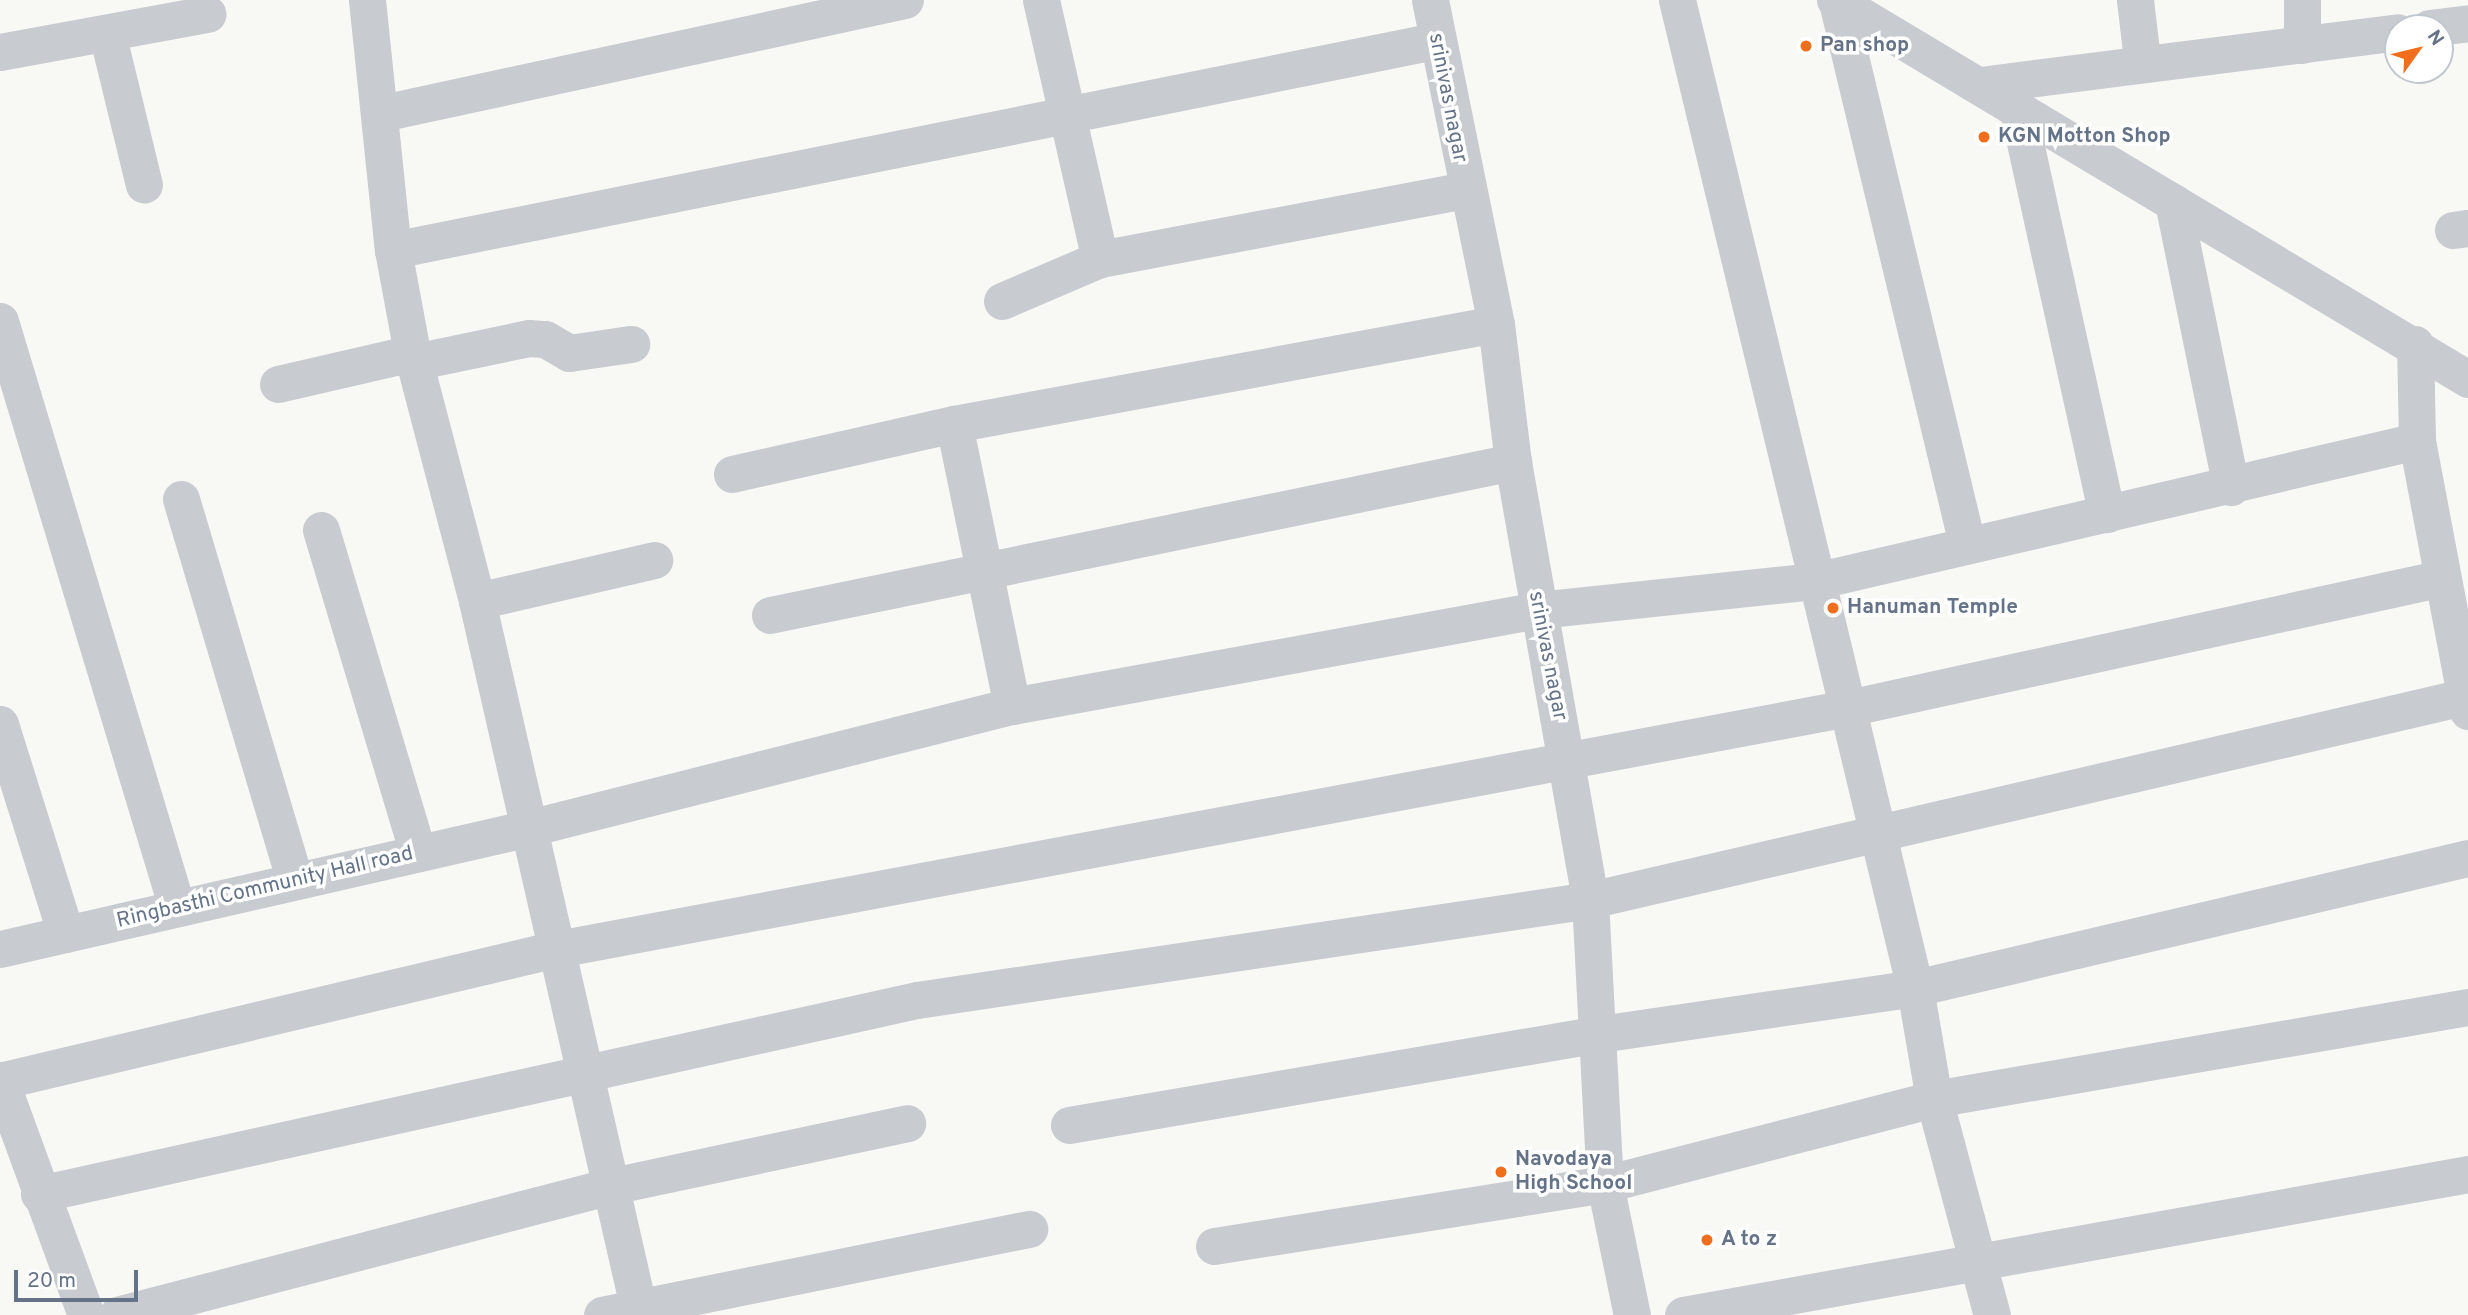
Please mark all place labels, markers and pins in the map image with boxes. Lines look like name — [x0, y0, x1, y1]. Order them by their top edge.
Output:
place label: Pan shop — [1820, 33, 1909, 59]
marker: Pan shop — [1798, 38, 1814, 54]
place label: KGN Motton Shop — [1998, 124, 2171, 150]
marker: KGN Motton Shop — [1976, 129, 1992, 145]
place label: Hanuman Temple — [1847, 595, 2018, 621]
marker: Hanuman Temple — [1825, 600, 1841, 616]
place label: Navodaya High School — [1515, 1147, 1632, 1197]
marker: Navodaya High School — [1493, 1164, 1509, 1180]
place label: A to z — [1721, 1227, 1778, 1253]
marker: A to z — [1699, 1232, 1715, 1248]

